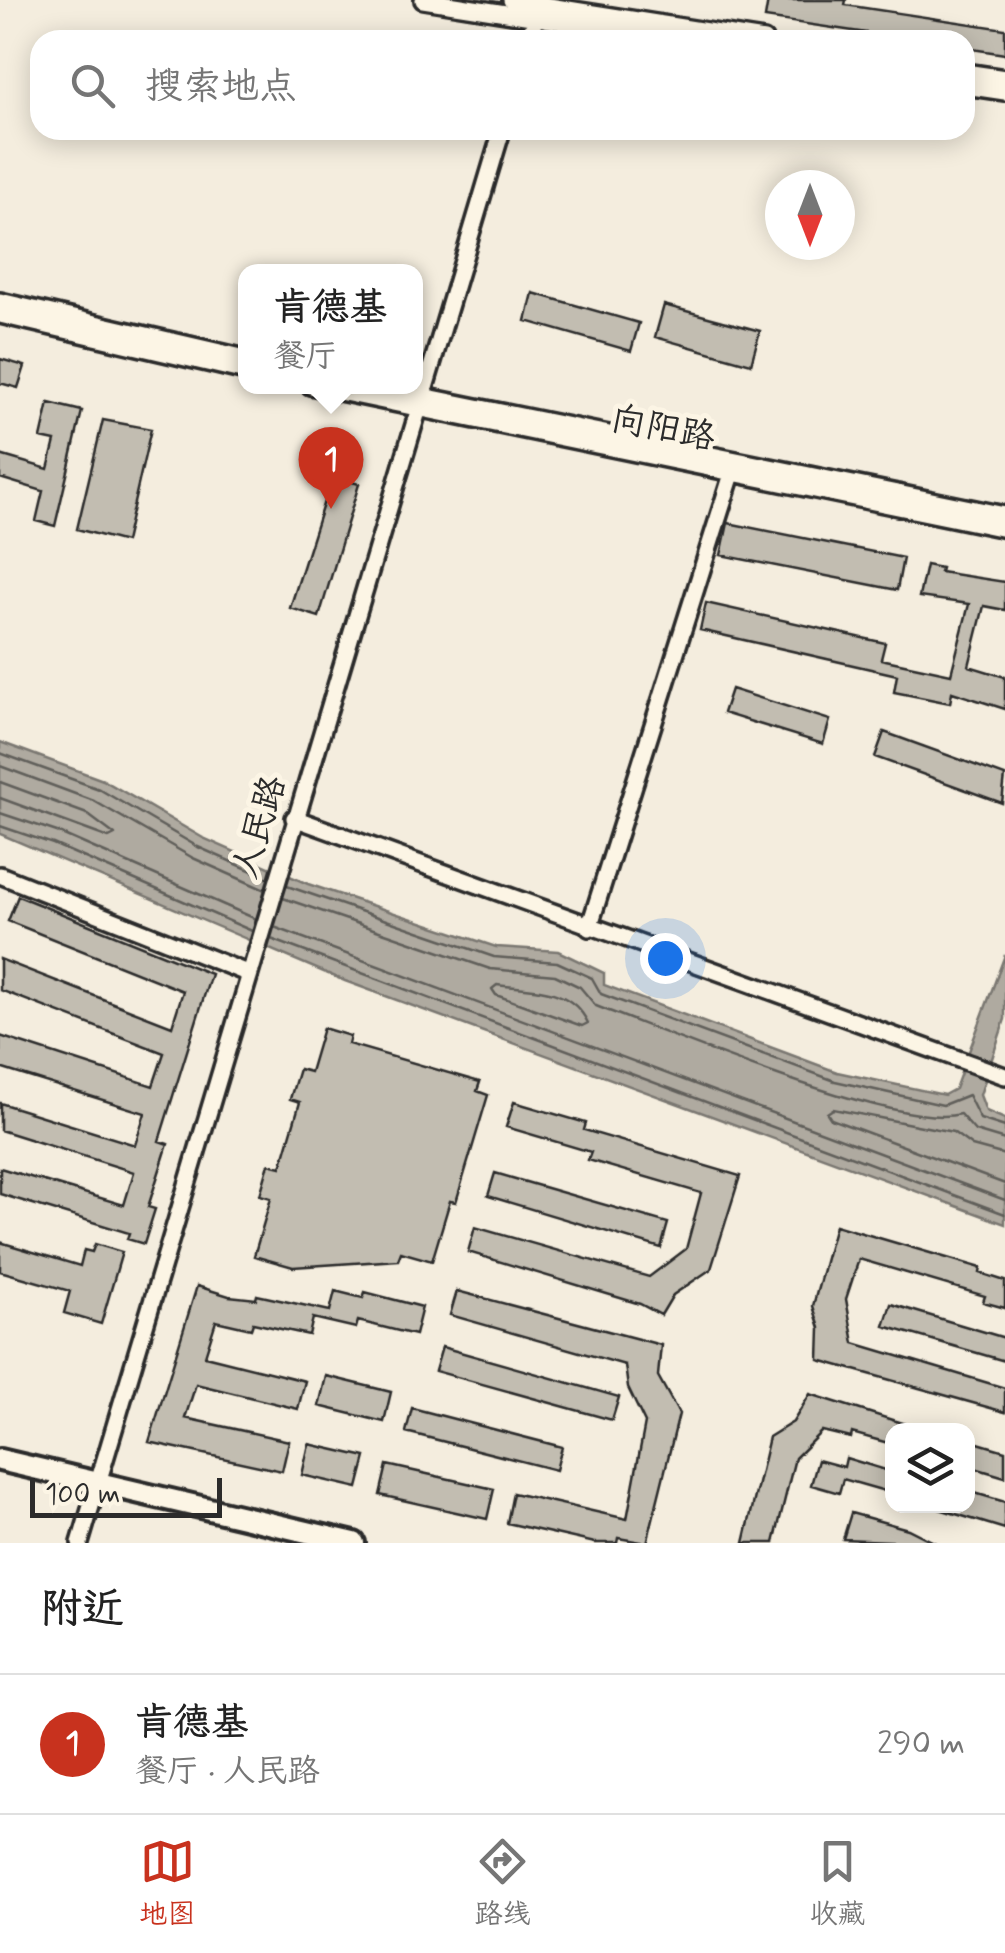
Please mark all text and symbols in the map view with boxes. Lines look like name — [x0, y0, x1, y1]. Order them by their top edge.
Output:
search box — [30, 30, 975, 140]
icon: search — [65, 58, 120, 113]
text: 搜索地点 — [145, 63, 297, 112]
north arrow — [765, 170, 855, 260]
popup — [238, 264, 423, 394]
text: 肯德基 — [273, 284, 388, 333]
text: 餐厅 — [273, 336, 338, 378]
street label: 向阳路 — [607, 396, 719, 462]
pin: 1 — [298, 426, 364, 509]
street label: 人民路 — [223, 770, 297, 884]
your location — [640, 933, 691, 984]
map controls — [885, 1423, 975, 1513]
button: layers — [885, 1423, 975, 1513]
scale bar — [30, 1473, 222, 1518]
text: 100 m — [45, 1477, 120, 1514]
text: 附近 — [40, 1583, 124, 1638]
text: 肯德基 — [135, 1699, 249, 1748]
text: 1 — [65, 1723, 80, 1765]
text: 290 m — [877, 1723, 965, 1765]
text: 餐厅 · 人民路 — [135, 1751, 320, 1793]
tab: 地图 — [139, 1834, 196, 1934]
tab: 路线 — [474, 1834, 531, 1934]
tab: 收藏 — [809, 1834, 866, 1934]

